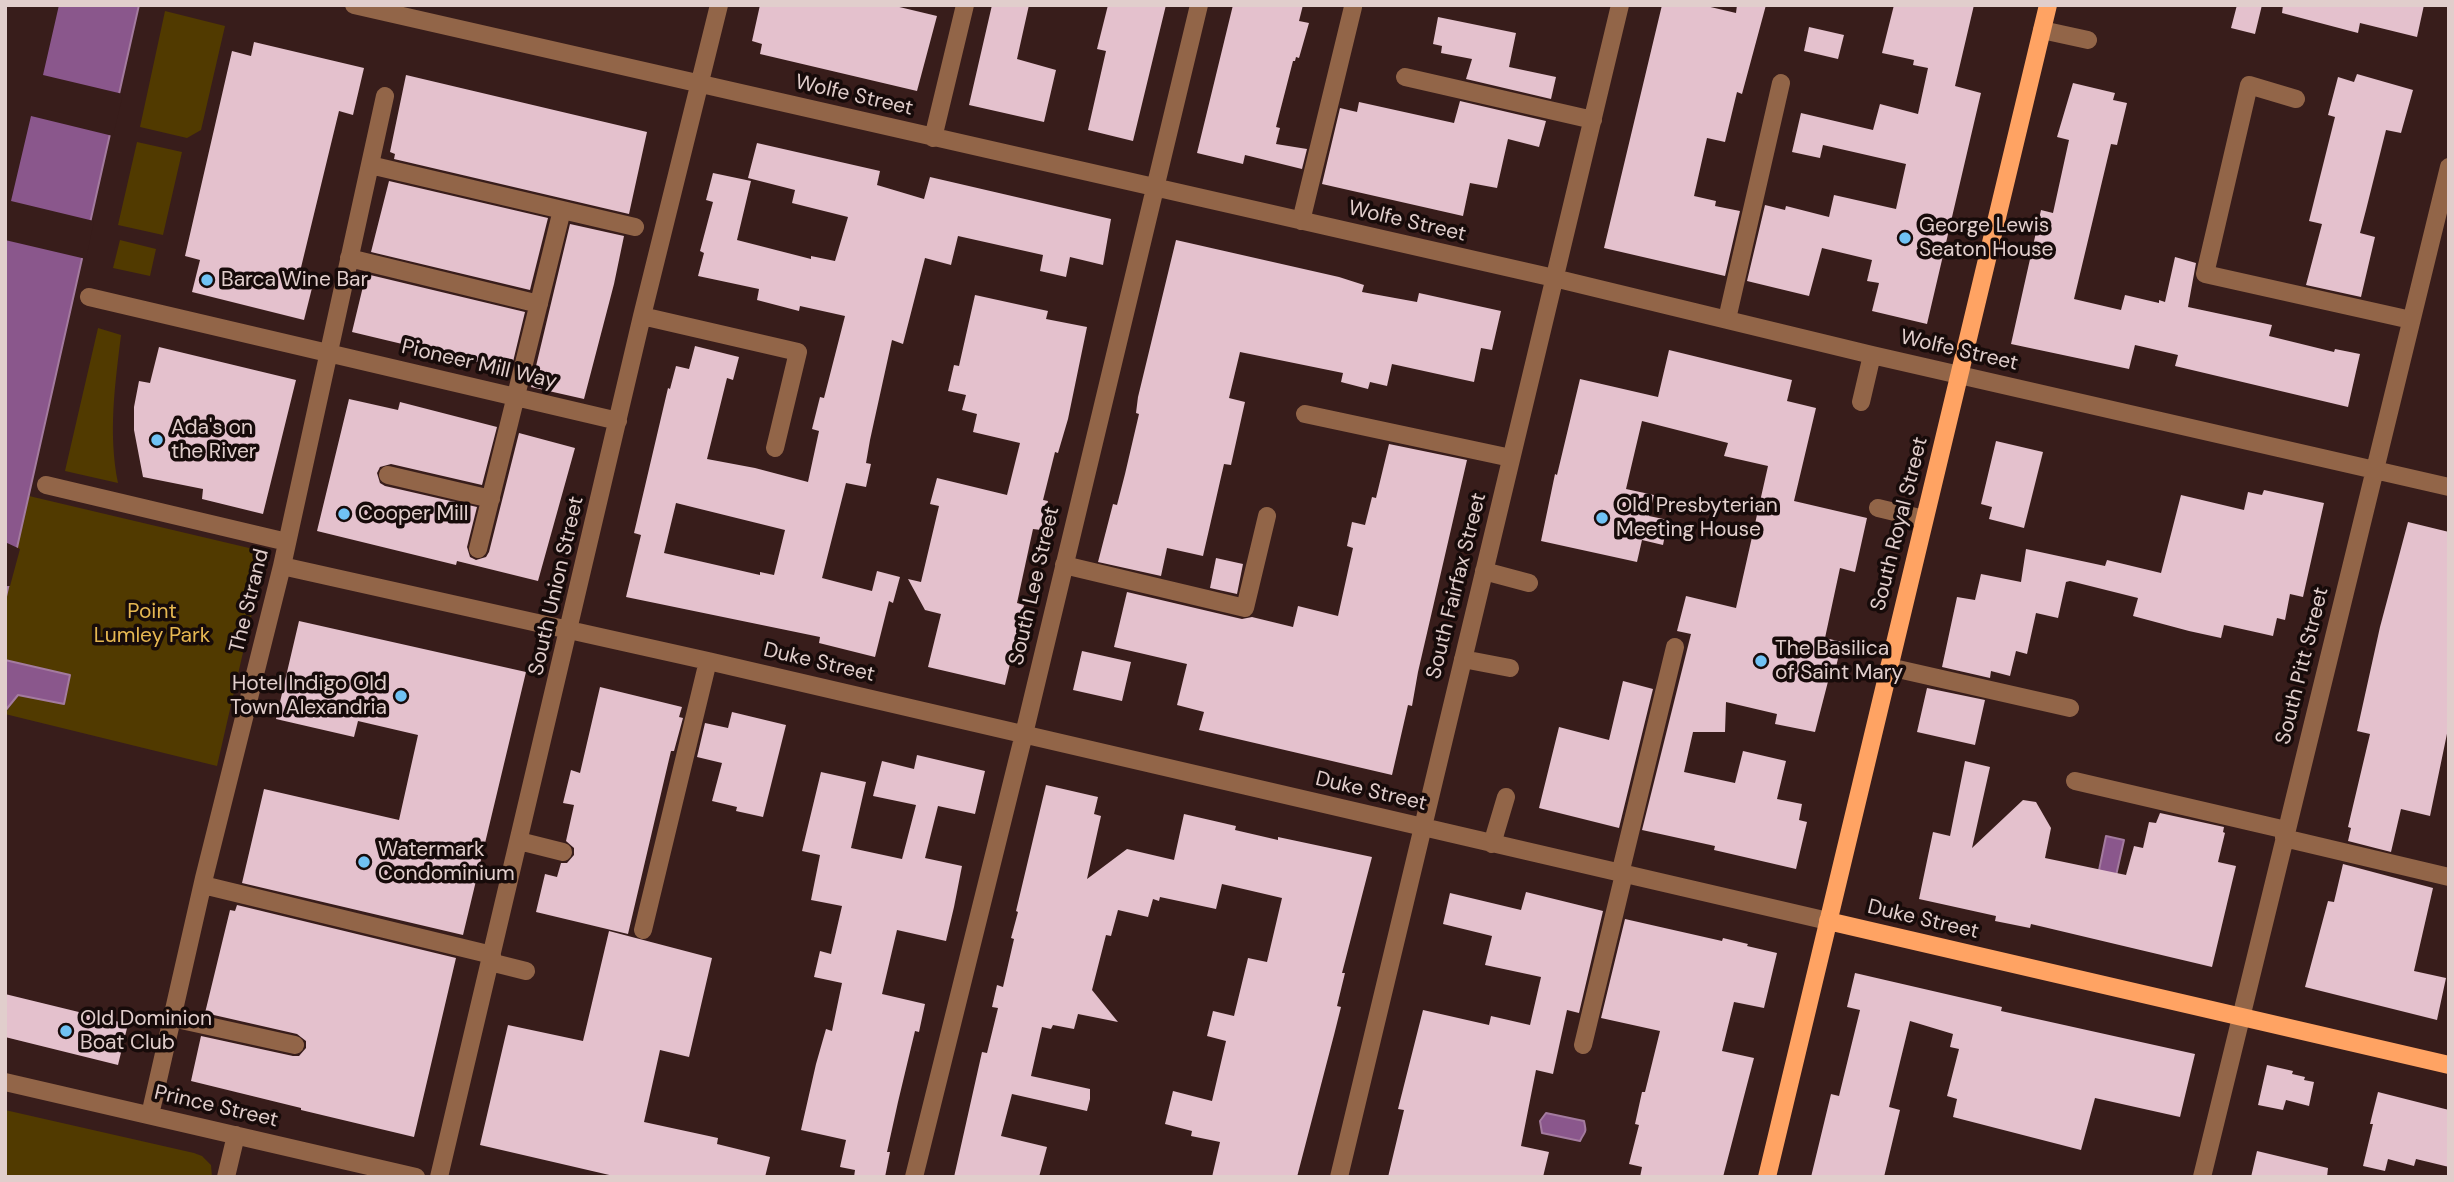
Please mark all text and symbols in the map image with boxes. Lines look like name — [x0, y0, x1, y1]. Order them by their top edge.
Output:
street label: Wolfe Street — [793, 70, 915, 122]
street label: Wolfe Street — [1346, 196, 1468, 248]
place label: George Lewis Seaton House — [1919, 213, 2054, 263]
marker: George Lewis Seaton House — [1897, 230, 1913, 246]
place label: Barca Wine Bar — [221, 267, 368, 293]
marker: Barca Wine Bar — [199, 272, 215, 288]
street label: Wolfe Street — [1898, 325, 2020, 377]
street label: Pioneer Mill Way — [399, 335, 559, 395]
place label: Ada's on the River — [171, 415, 257, 465]
marker: Ada's on the River — [149, 432, 165, 448]
street label: South Royal Street — [1866, 434, 1934, 614]
street label: South Fairfax Street — [1422, 490, 1492, 682]
place label: Old Presbyterian Meeting House — [1616, 493, 1778, 543]
street label: South Union Street — [524, 494, 590, 678]
place label: Cooper Mill — [358, 501, 468, 527]
street label: South Lee Street — [1004, 504, 1066, 668]
marker: Cooper Mill — [336, 506, 352, 522]
marker: Old Presbyterian Meeting House — [1594, 510, 1610, 526]
street label: The Strand — [225, 546, 275, 656]
street label: South Pitt Street — [2271, 585, 2335, 747]
park label: Point Lumley Park — [94, 599, 210, 649]
place label: The Basilica of Saint Mary — [1775, 636, 1903, 686]
street label: Duke Street — [761, 638, 877, 688]
marker: The Basilica of Saint Mary — [1753, 653, 1769, 669]
place label: Hotel Indigo Old Town Alexandria — [230, 671, 387, 721]
marker: Hotel Indigo Old Town Alexandria — [393, 688, 409, 704]
street label: Duke Street — [1313, 767, 1429, 817]
place label: Watermark Condominium — [378, 837, 515, 887]
marker: Watermark Condominium — [356, 854, 372, 870]
street label: Duke Street — [1865, 895, 1981, 945]
place label: Old Dominion Boat Club — [80, 1006, 212, 1056]
marker: Old Dominion Boat Club — [58, 1023, 74, 1039]
street label: Prince Street — [152, 1081, 280, 1133]

